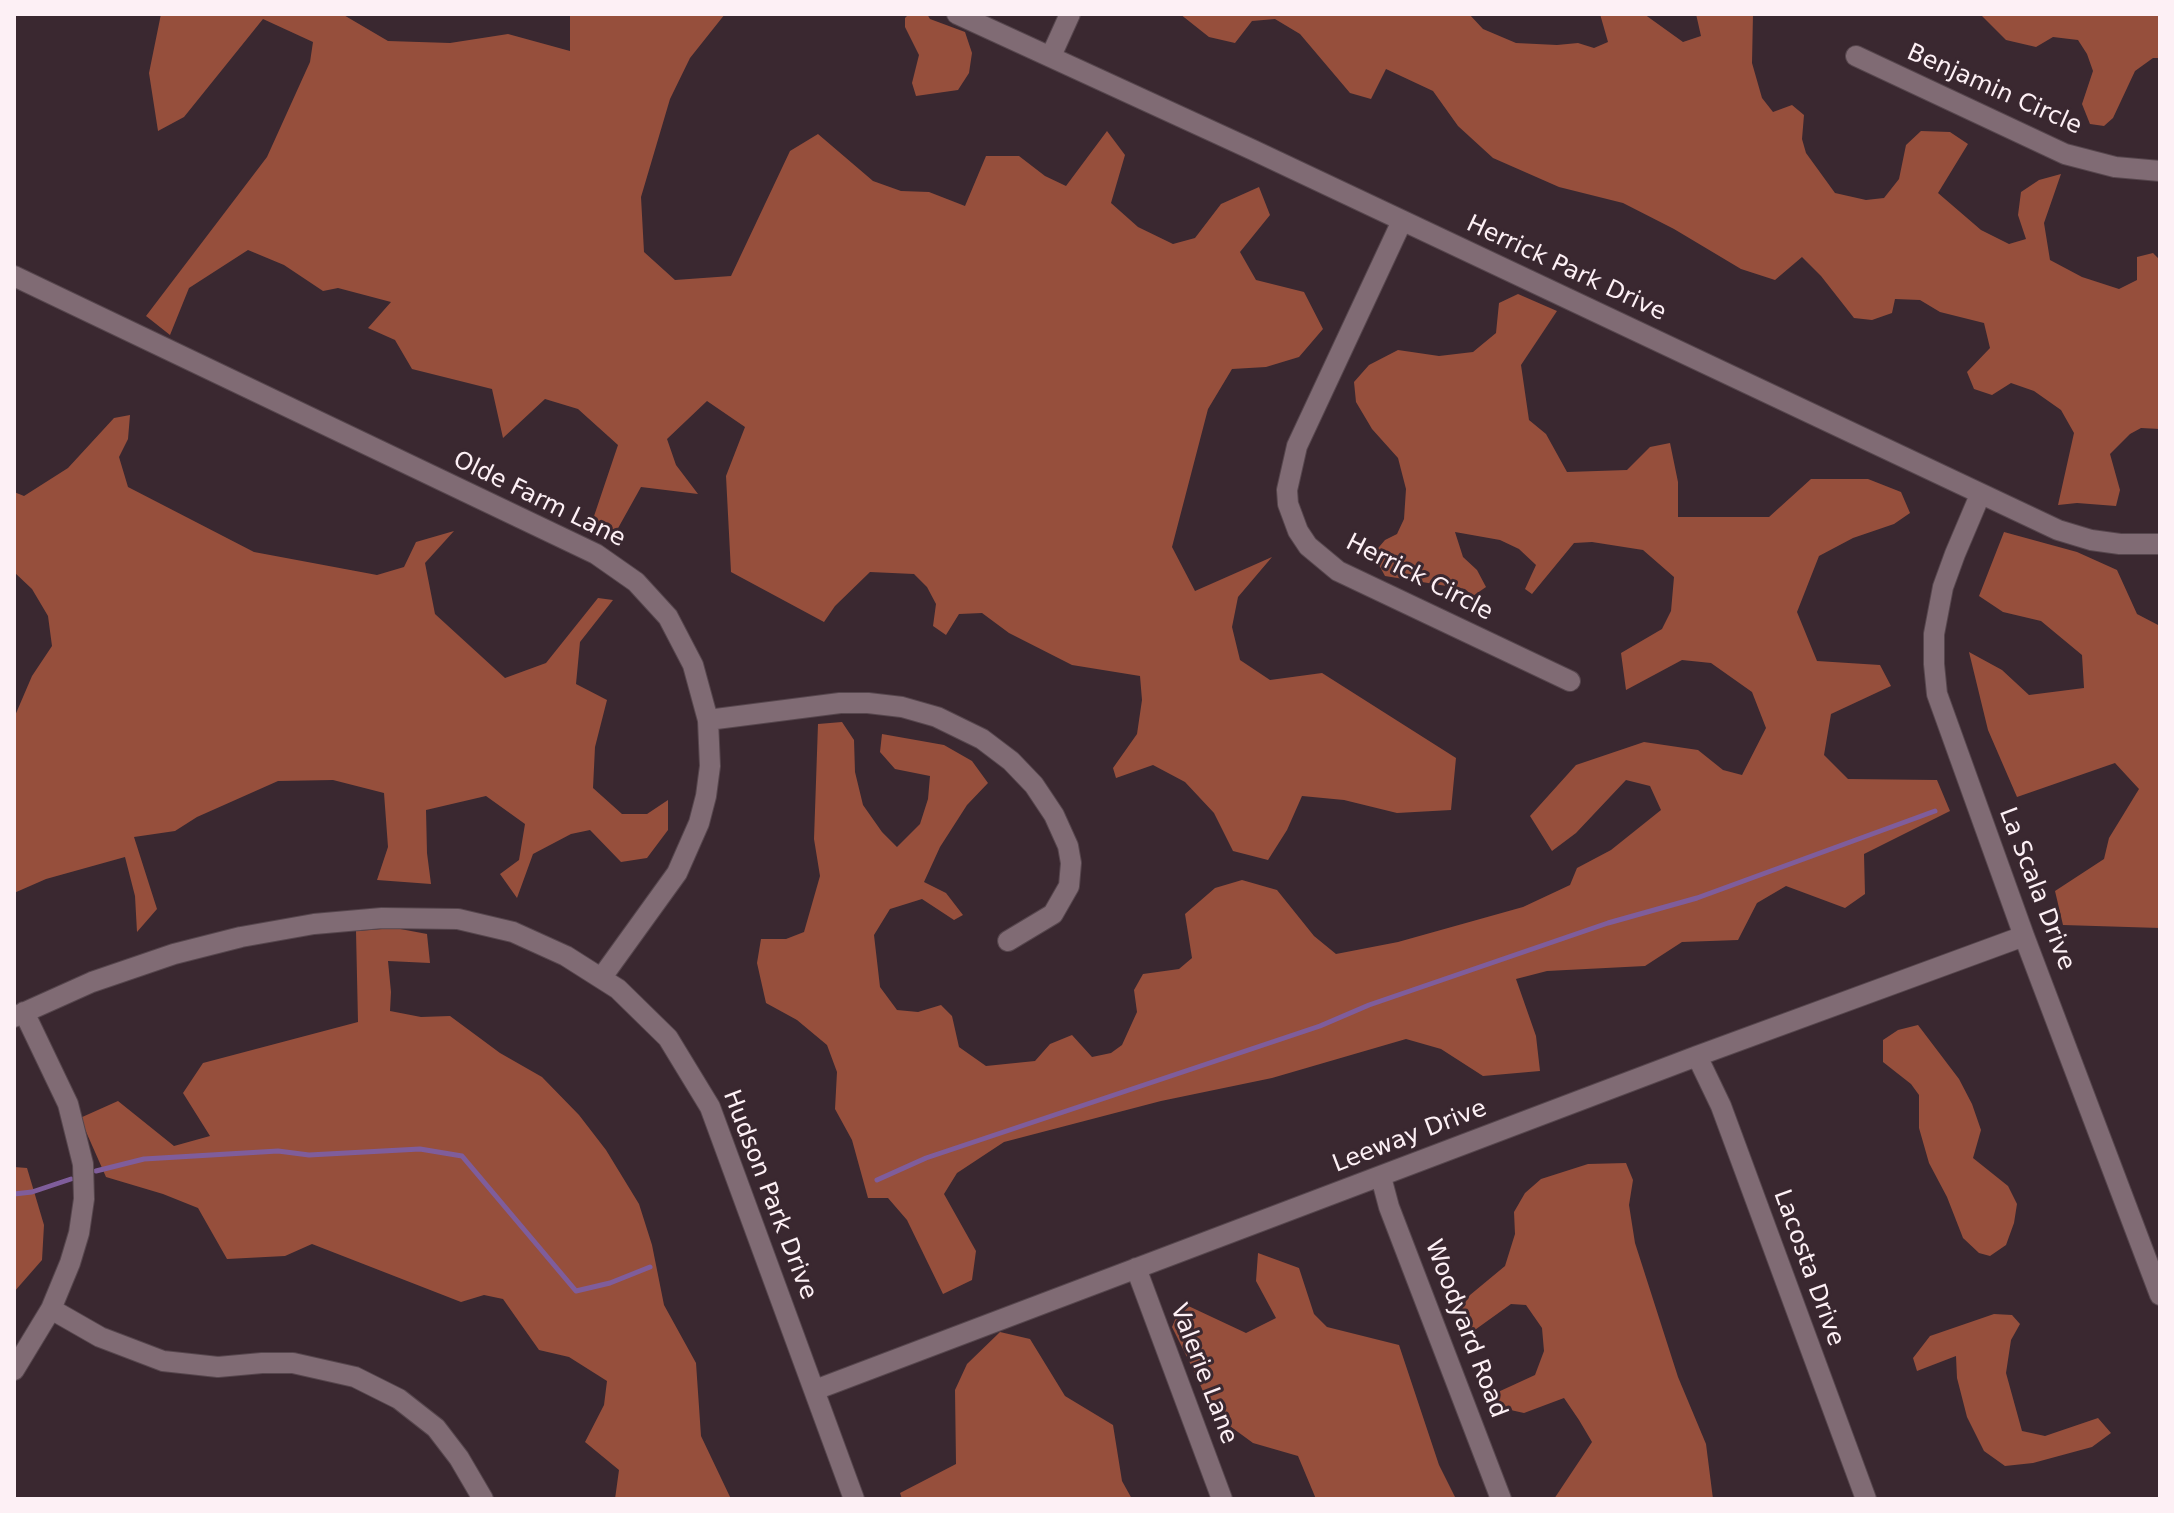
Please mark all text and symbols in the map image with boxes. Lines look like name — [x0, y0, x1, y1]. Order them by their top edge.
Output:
street label: Benjamin Circle — [1902, 39, 2086, 141]
street label: Herrick Park Drive — [1462, 210, 1670, 328]
street label: Olde Farm Lane — [448, 446, 630, 554]
street label: Herrick Circle — [1341, 529, 1497, 627]
street label: La Scala Drive — [1992, 804, 2080, 974]
street label: Hudson Park Drive — [716, 1086, 822, 1304]
street label: Leeway Drive — [1329, 1094, 1491, 1180]
street label: Lacosta Drive — [1766, 1186, 1850, 1350]
street label: Woodyard Road — [1418, 1236, 1512, 1422]
street label: Valerie Lane — [1163, 1300, 1243, 1448]

